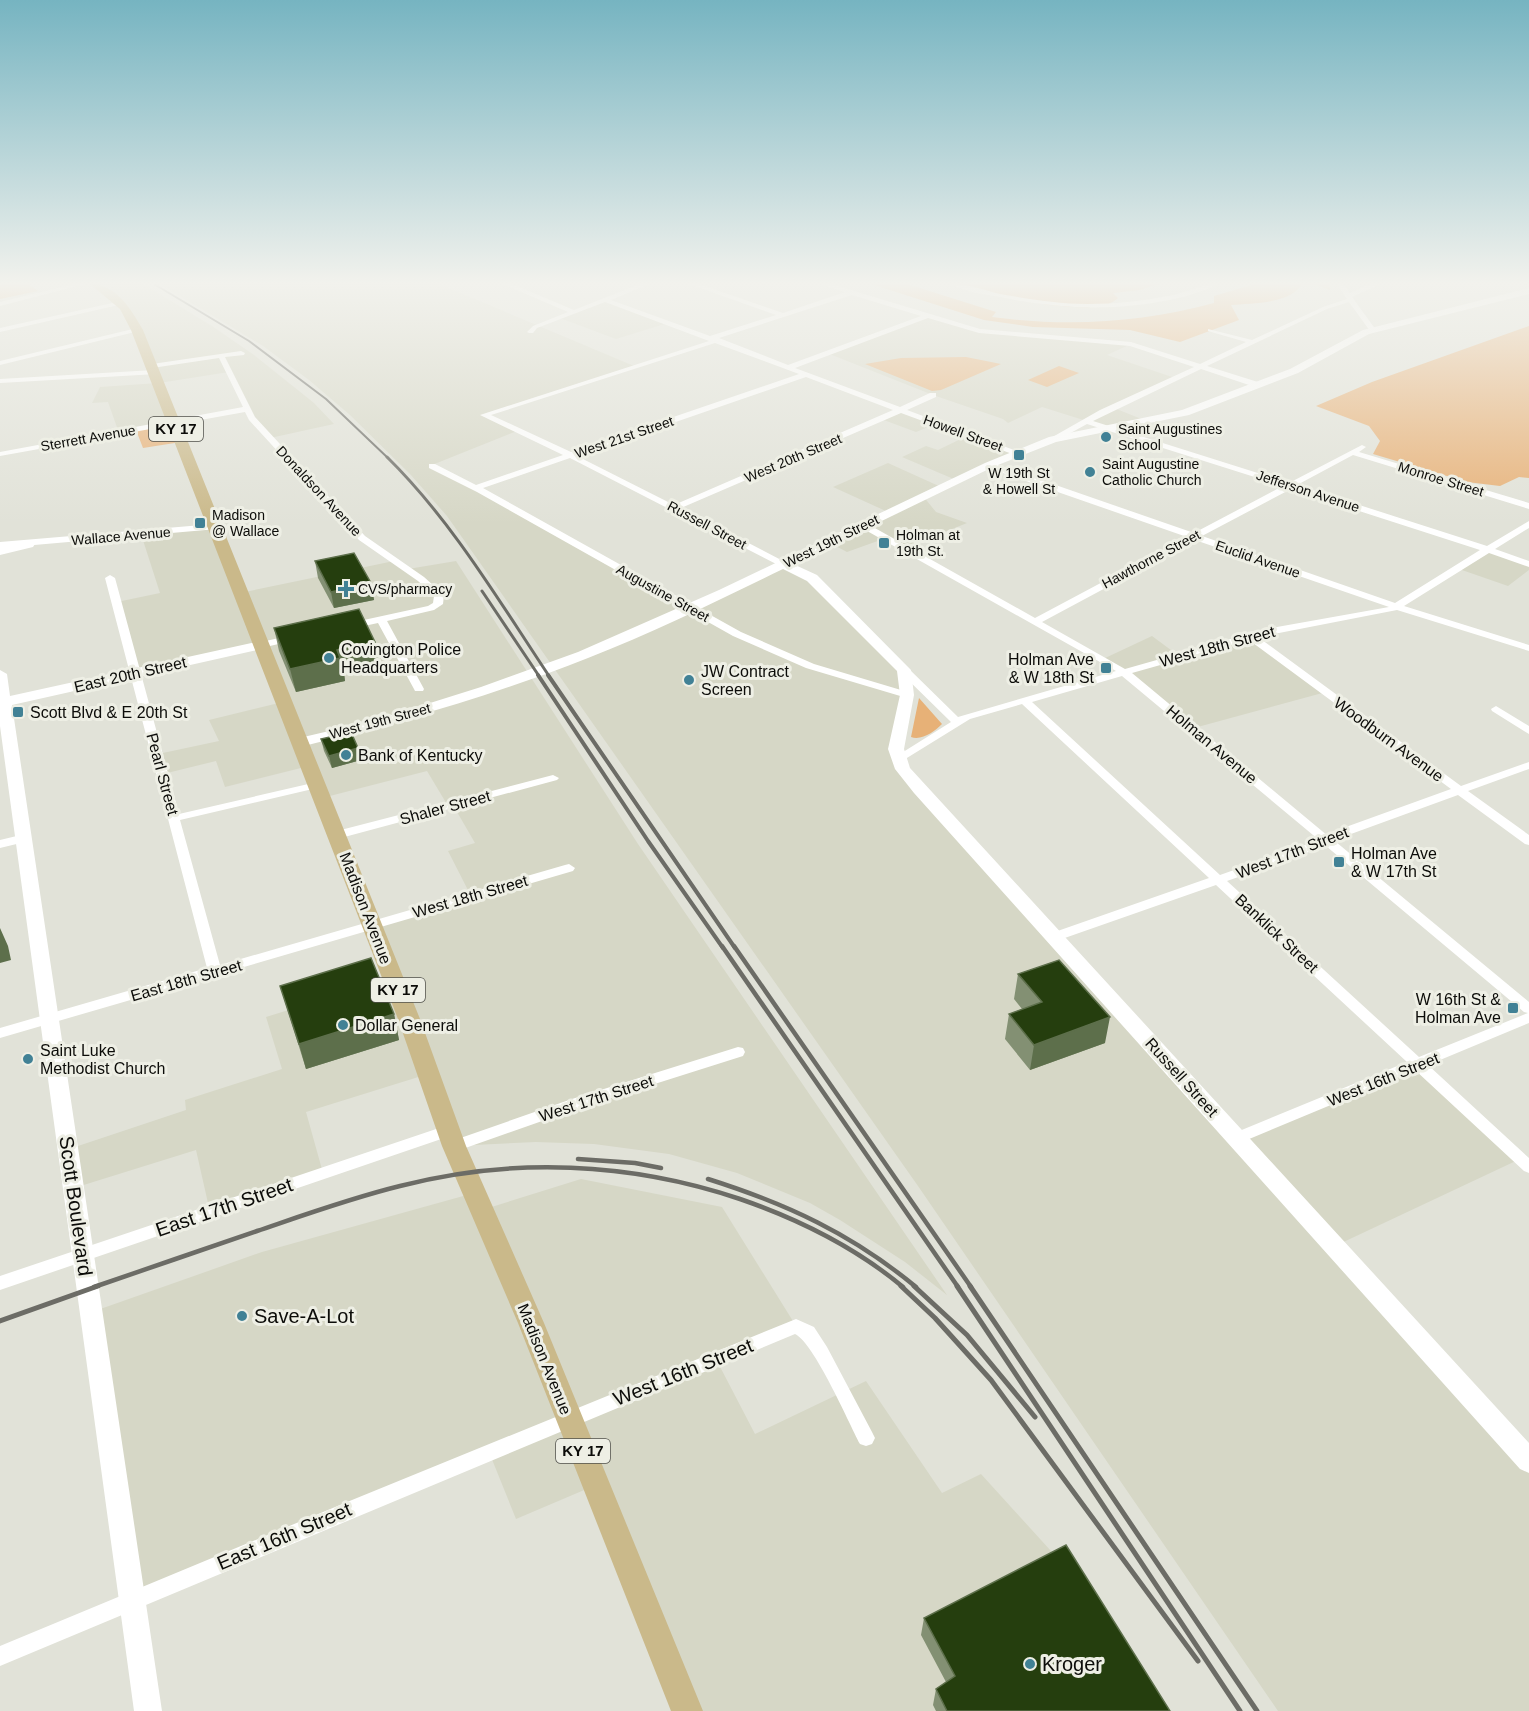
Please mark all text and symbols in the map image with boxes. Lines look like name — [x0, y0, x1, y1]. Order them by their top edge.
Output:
street label: Howell Street — [921, 411, 1005, 455]
street label: West 21st Street — [573, 413, 676, 461]
road number: KY 17 — [149, 417, 203, 441]
place label: Saint Augustines School — [1118, 421, 1222, 453]
street label: Sterrett Avenue — [39, 422, 137, 454]
street label: West 20th Street — [742, 430, 844, 486]
marker: Saint Augustines School — [1099, 430, 1113, 444]
street label: Donaldson Avenue — [273, 443, 365, 539]
marker: W 19th St & Howell St — [1012, 448, 1026, 462]
place label: Saint Augustine Catholic Church — [1102, 456, 1202, 488]
street label: Monroe Street — [1396, 458, 1486, 500]
place label: W 19th St & Howell St — [983, 465, 1055, 497]
marker: Saint Augustine Catholic Church — [1083, 465, 1097, 479]
street label: Jefferson Avenue — [1254, 467, 1362, 515]
street label: Russell Street — [665, 497, 749, 553]
place label: Madison @ Wallace — [212, 507, 280, 539]
street label: West 19th Street — [781, 511, 881, 571]
marker: Madison @ Wallace — [193, 516, 207, 530]
street label: Wallace Avenue — [71, 524, 172, 548]
street label: Hawthorne Street — [1099, 526, 1203, 592]
place label: Holman at 19th St. — [896, 527, 960, 559]
marker: Holman at 19th St. — [877, 536, 891, 550]
street label: Euclid Avenue — [1214, 537, 1303, 581]
street label: Augustine Street — [614, 561, 712, 625]
place label: CVS/pharmacy — [358, 581, 452, 597]
marker: CVS/pharmacy — [339, 582, 353, 596]
street label: West 18th Street — [1158, 623, 1277, 670]
place label: Covington Police Headquarters — [341, 641, 461, 676]
marker: Covington Police Headquarters — [322, 651, 336, 665]
place label: Holman Ave & W 18th St — [1008, 651, 1095, 686]
street label: East 20th Street — [72, 653, 188, 696]
marker: Holman Ave & W 18th St — [1099, 661, 1113, 675]
place label: JW Contract Screen — [701, 663, 790, 698]
marker: JW Contract Screen — [682, 673, 696, 687]
street label: Woodburn Avenue — [1331, 694, 1447, 785]
street label: West 19th Street — [328, 700, 432, 742]
street label: Holman Avenue — [1163, 702, 1260, 787]
place label: Scott Blvd & E 20th St — [30, 704, 188, 721]
marker: Scott Blvd & E 20th St — [11, 705, 25, 719]
street label: Pearl Street — [143, 731, 182, 818]
place label: Bank of Kentucky — [358, 747, 483, 764]
marker: Bank of Kentucky — [339, 748, 353, 762]
street label: Shaler Street — [398, 787, 493, 828]
street label: West 17th Street — [1234, 823, 1351, 882]
place label: Holman Ave & W 17th St — [1351, 845, 1437, 880]
street label: Madison Avenue — [336, 850, 395, 966]
marker: Holman Ave & W 17th St — [1332, 855, 1346, 869]
street label: West 18th Street — [411, 872, 530, 921]
street label: Banklick Street — [1232, 891, 1322, 976]
street label: East 18th Street — [129, 956, 244, 1004]
road number: KY 17 — [371, 978, 425, 1002]
place label: W 16th St & Holman Ave — [1415, 991, 1501, 1026]
marker: W 16th St & Holman Ave — [1506, 1001, 1520, 1015]
place label: Dollar General — [355, 1017, 458, 1034]
marker: Dollar General — [336, 1018, 350, 1032]
street label: Russell Street — [1142, 1035, 1222, 1120]
place label: Saint Luke Methodist Church — [40, 1042, 165, 1077]
street label: West 16th Street — [1325, 1049, 1442, 1110]
marker: Saint Luke Methodist Church — [21, 1052, 35, 1066]
street label: West 17th Street — [537, 1072, 656, 1125]
street label: Scott Boulevard — [55, 1135, 97, 1277]
street label: East 17th Street — [153, 1173, 296, 1241]
street label: Madison Avenue — [515, 1301, 575, 1417]
place label: Save-A-Lot — [254, 1305, 354, 1327]
marker: Save-A-Lot — [235, 1309, 249, 1323]
street label: West 16th Street — [610, 1334, 756, 1410]
road number: KY 17 — [556, 1439, 610, 1463]
street label: East 16th Street — [214, 1498, 355, 1574]
place label: Kroger — [1042, 1653, 1102, 1675]
marker: Kroger — [1023, 1657, 1037, 1671]

